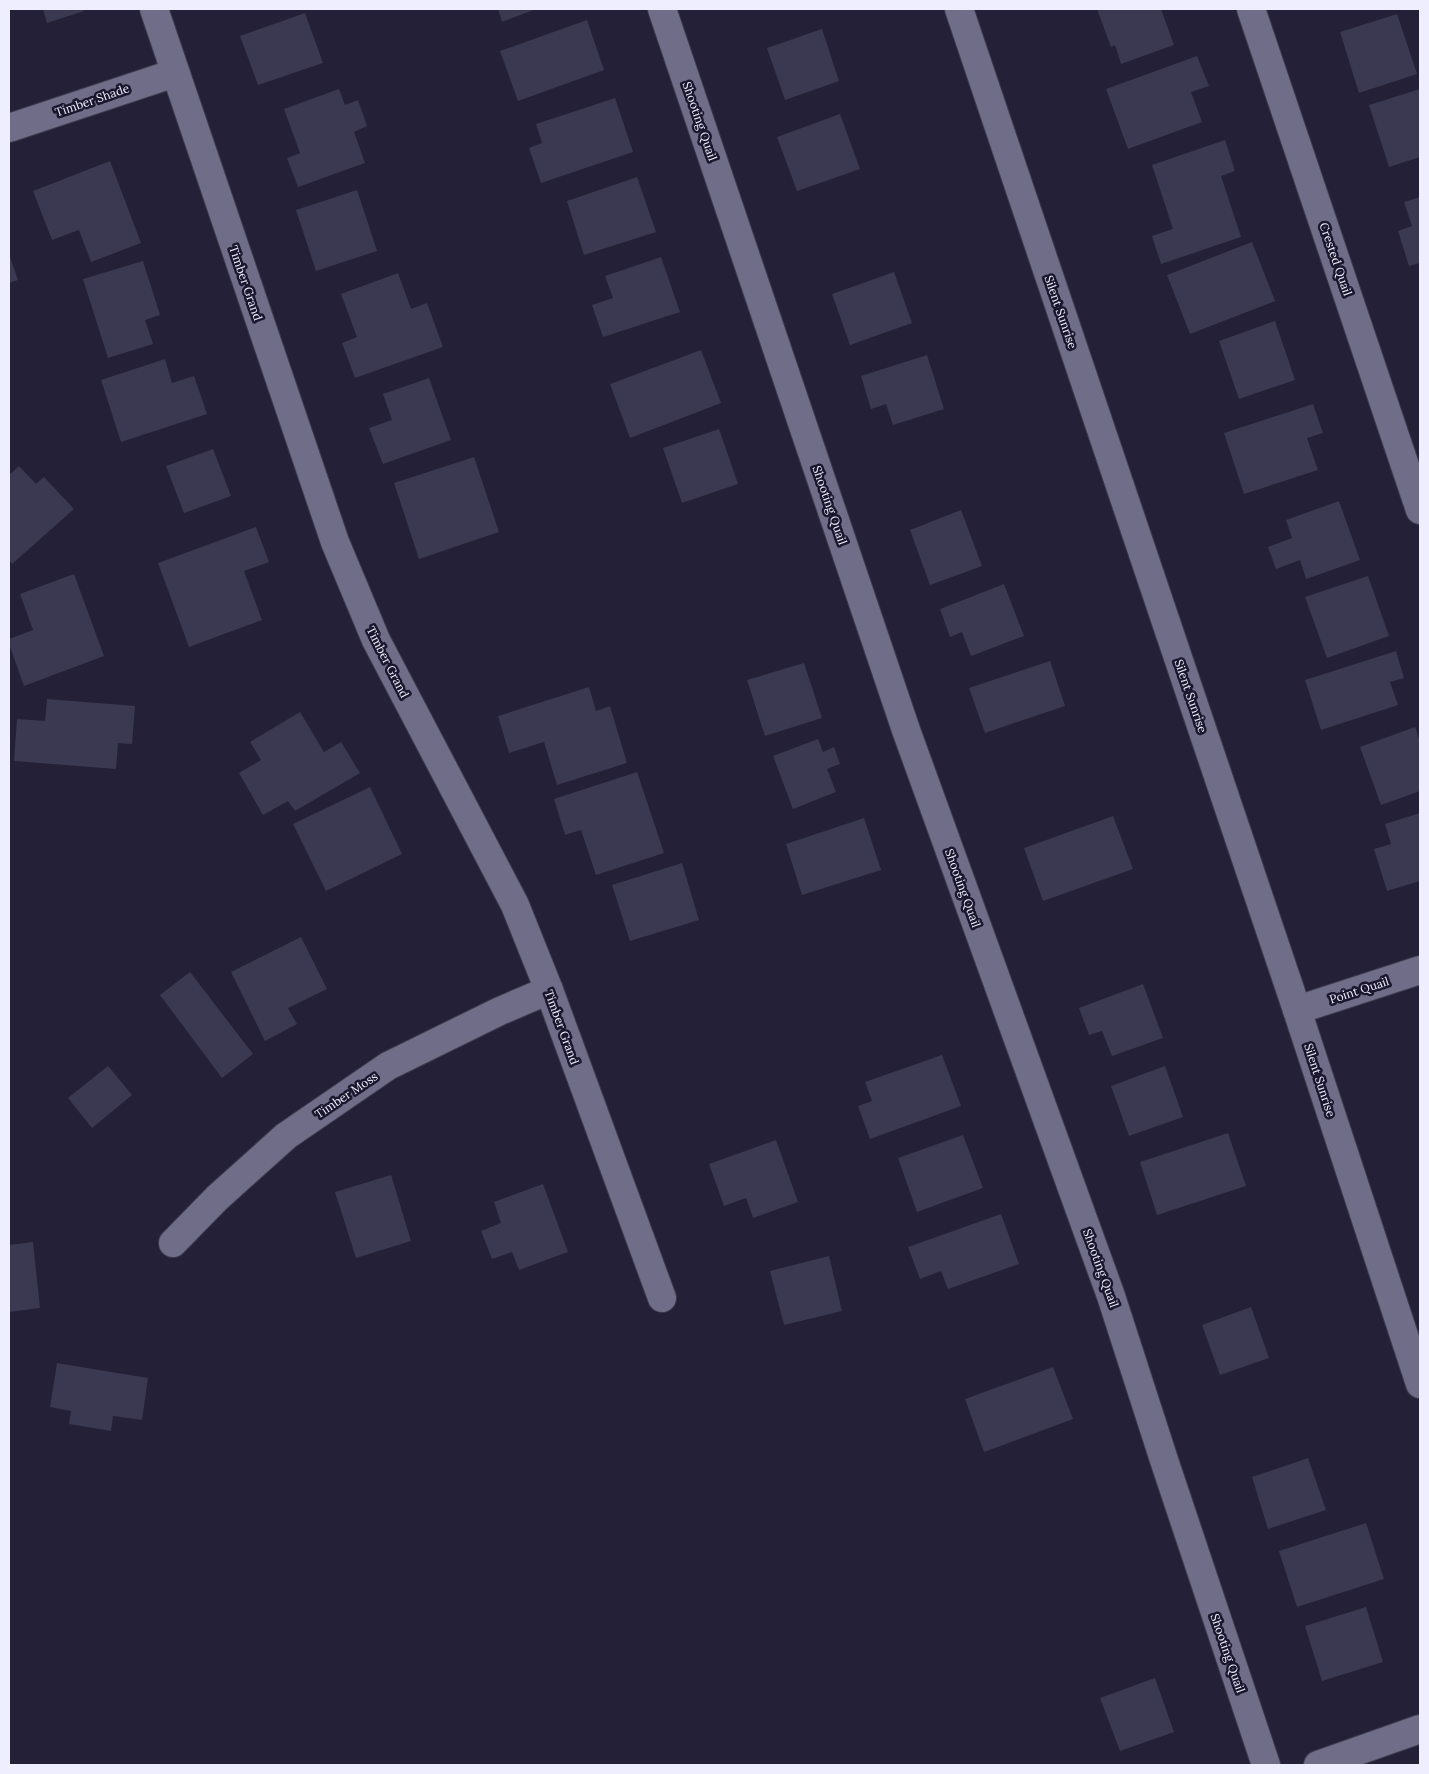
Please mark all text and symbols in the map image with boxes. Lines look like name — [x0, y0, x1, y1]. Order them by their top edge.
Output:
street label: Shooting Quail — [679, 79, 721, 163]
street label: Timber Shade — [53, 80, 132, 120]
street label: Crested Quail — [1316, 220, 1356, 298]
street label: Timber Grand — [226, 243, 266, 323]
street label: Silent Sunrise — [1041, 273, 1081, 351]
street label: Shooting Quail — [809, 463, 851, 547]
street label: Timber Grand — [363, 624, 413, 700]
street label: Silent Sunrise — [1171, 657, 1211, 735]
street label: Shooting Quail — [942, 847, 984, 929]
street label: Point Quail — [1327, 973, 1391, 1007]
street label: Timber Grand — [542, 988, 582, 1066]
street label: Silent Sunrise — [1301, 1041, 1339, 1119]
street label: Timber Moss — [312, 1068, 381, 1122]
street label: Shooting Quail — [1080, 1227, 1122, 1309]
street label: Shooting Quail — [1207, 1611, 1249, 1695]

